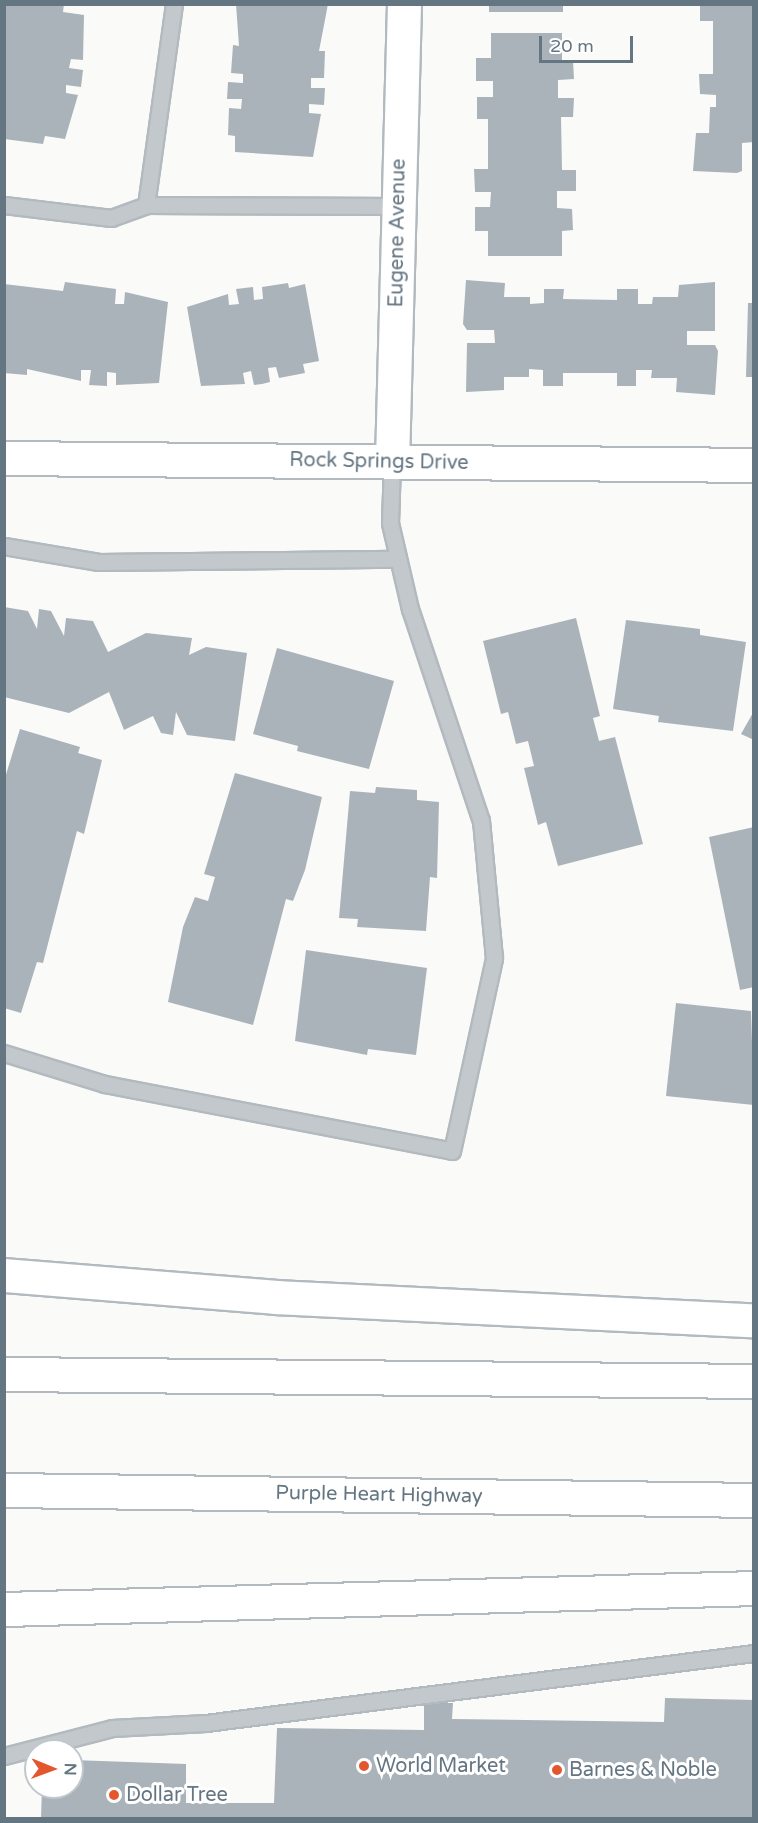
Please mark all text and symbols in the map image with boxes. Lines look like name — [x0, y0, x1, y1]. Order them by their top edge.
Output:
scale bar — [542, 24, 636, 62]
text: 20 m — [550, 35, 594, 57]
street label: Eugene Avenue — [385, 158, 411, 308]
street label: Rock Springs Drive — [289, 448, 469, 476]
street label: Purple Heart Highway — [275, 1481, 483, 1509]
north arrow — [24, 1739, 84, 1799]
place label: World Market — [376, 1754, 506, 1778]
place label: Barnes & Noble — [569, 1758, 717, 1782]
marker: World Market — [357, 1759, 371, 1773]
text: N — [60, 1763, 80, 1776]
marker: Barnes & Noble — [550, 1763, 564, 1777]
place label: Dollar Tree — [126, 1783, 228, 1807]
marker: Dollar Tree — [107, 1788, 121, 1802]

